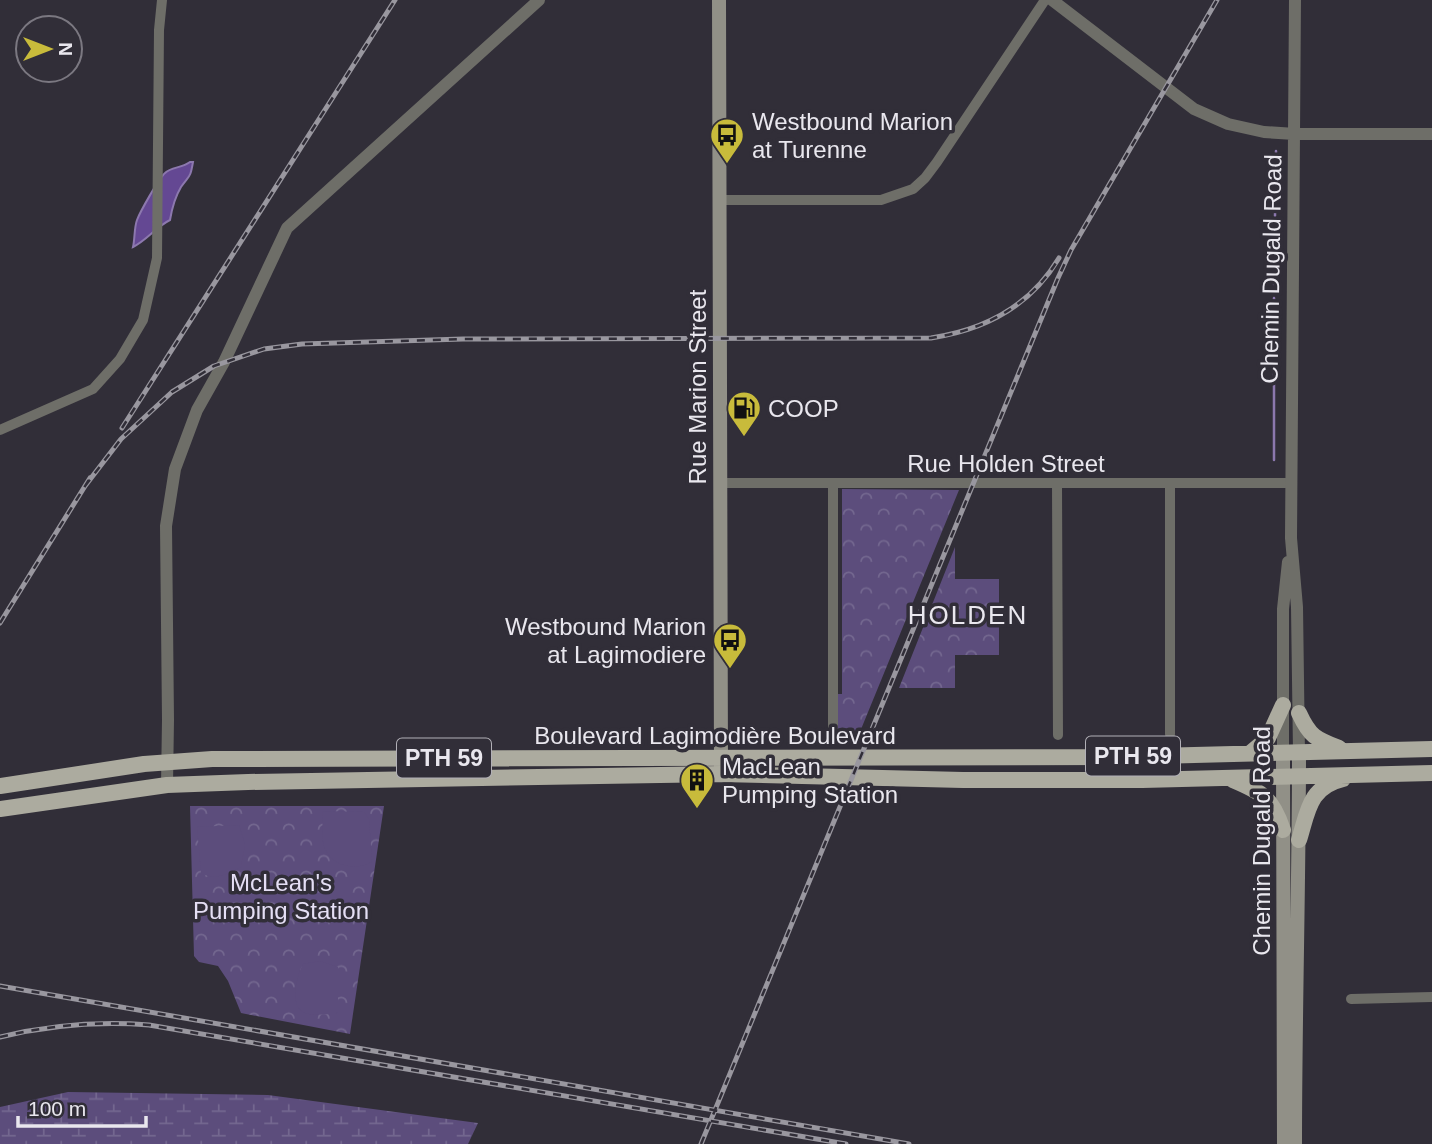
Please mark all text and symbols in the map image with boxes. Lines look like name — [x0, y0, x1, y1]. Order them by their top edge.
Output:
north arrow — [14, 14, 84, 84]
text: N — [55, 42, 76, 56]
place label: Westbound Marion at Turenne — [752, 108, 953, 163]
bus stop icon: Westbound Marion at Turenne — [708, 116, 746, 165]
street label: Chemin Dugald Road — [1255, 154, 1287, 384]
street label: Rue Marion Street — [684, 289, 711, 484]
fuel station icon: COOP — [725, 389, 763, 438]
place label: COOP — [768, 395, 839, 422]
street label: Rue Holden Street — [907, 450, 1105, 477]
district label: HOLDEN — [908, 600, 1028, 630]
place label: Westbound Marion at Lagimodiere — [505, 613, 706, 668]
bus stop icon: Westbound Marion at Lagimodiere — [711, 621, 749, 670]
street label: Boulevard Lagimodière Boulevard — [534, 722, 896, 749]
street label: Chemin Dugald Road — [1248, 726, 1275, 956]
road number: PTH 59 — [1086, 736, 1180, 776]
road number: PTH 59 — [397, 738, 491, 778]
place label: MacLean Pumping Station — [722, 753, 898, 808]
building icon: MacLean Pumping Station — [678, 761, 716, 810]
park label: McLean's Pumping Station — [193, 869, 369, 924]
scale bar — [18, 1084, 145, 1128]
text: 100 m — [28, 1097, 86, 1120]

